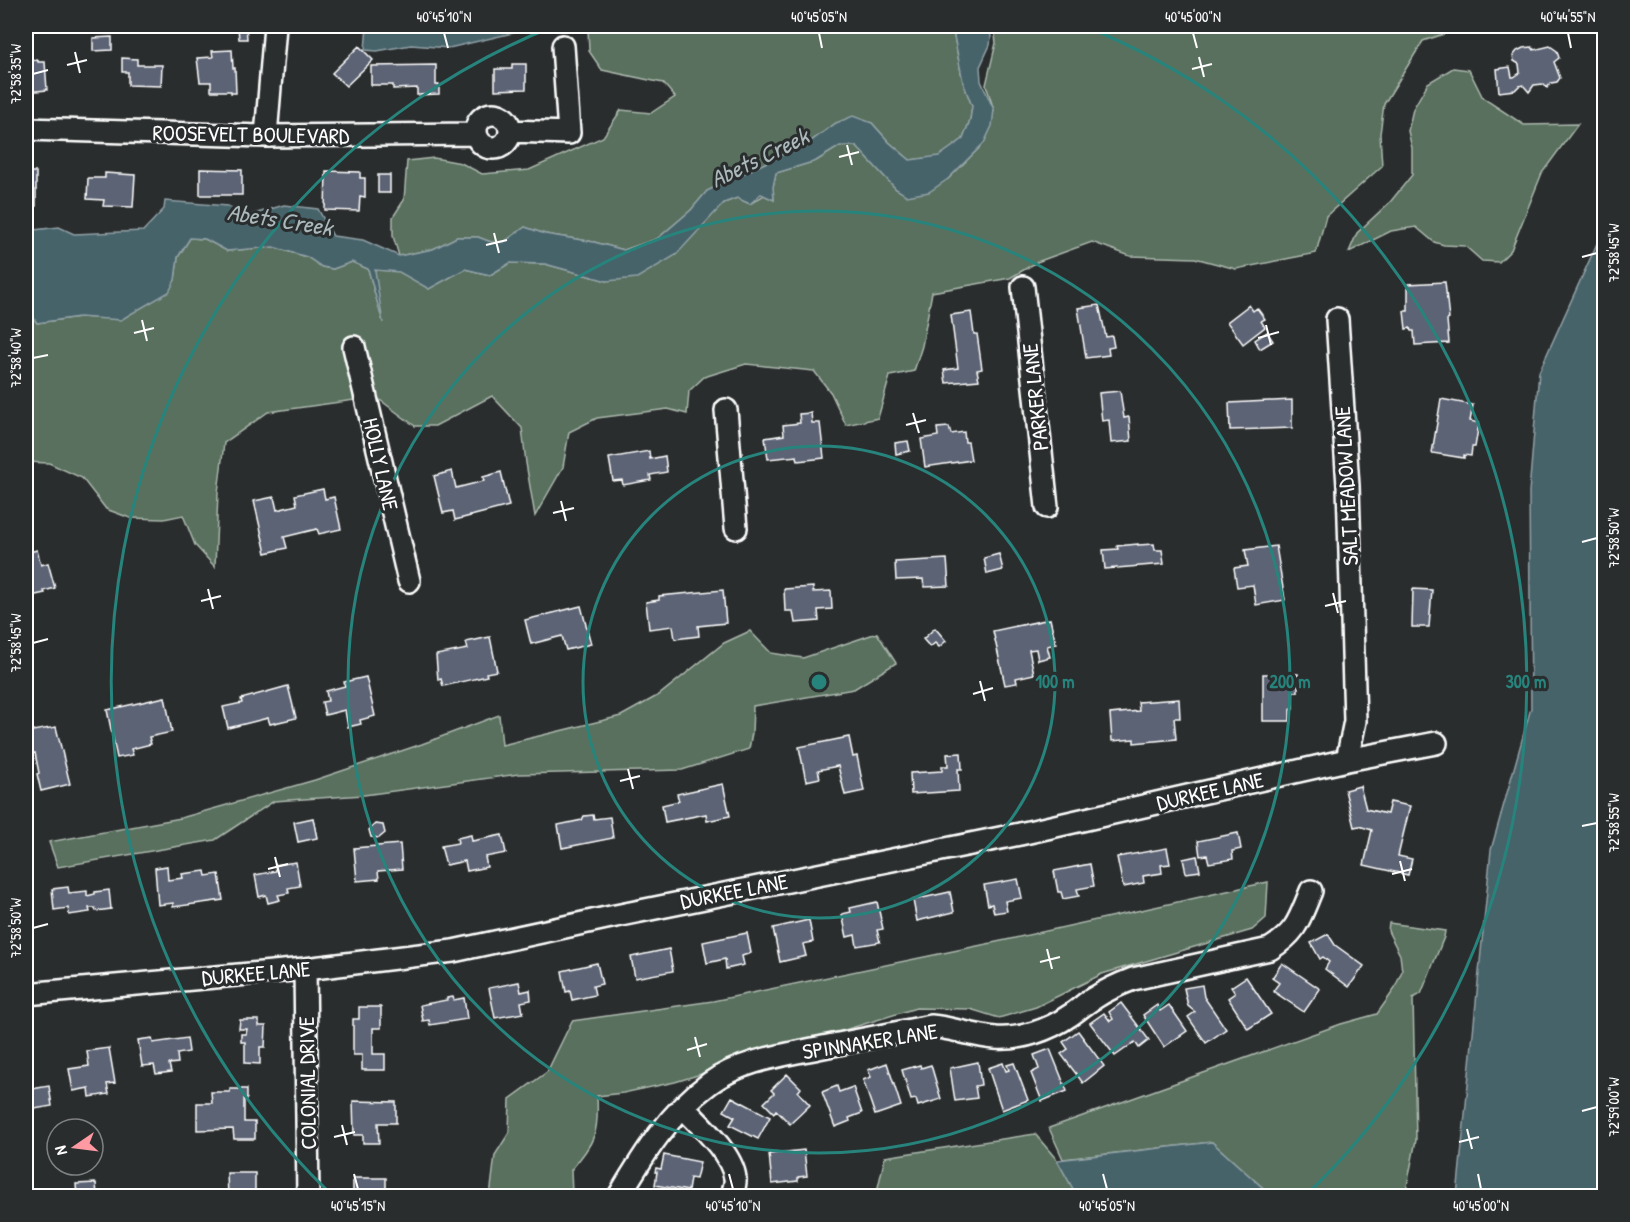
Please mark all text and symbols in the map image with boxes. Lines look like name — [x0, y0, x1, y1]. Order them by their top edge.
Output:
text: 40°45'10"N — [417, 6, 471, 27]
text: 40°45'05"N — [791, 6, 847, 27]
text: 40°45'00"N — [1165, 6, 1221, 27]
text: 40°44'55"N — [1541, 6, 1595, 27]
text: 72°58'35"W — [5, 43, 26, 104]
street label: ROOSEVELT BOULEVARD — [152, 117, 350, 151]
water label: Abets Creek — [705, 119, 815, 195]
water label: Abets Creek — [225, 195, 337, 243]
text: 72°58'45"W — [1603, 223, 1624, 282]
text: 72°58'40"W — [5, 328, 26, 388]
street label: PARKER LANE — [1014, 341, 1056, 452]
street label: SALT MEADOW LANE — [1327, 405, 1365, 566]
street label: HOLLY LANE — [356, 415, 406, 513]
text: 72°58'50"W — [1603, 507, 1624, 568]
text: 72°58'45"W — [5, 613, 26, 672]
text: 100 m — [1035, 669, 1075, 694]
text: 200 m — [1270, 669, 1310, 694]
text: 300 m — [1506, 669, 1546, 694]
centre of rings — [809, 672, 829, 692]
street label: DURKEE LANE — [1154, 764, 1267, 818]
text: 72°58'55"W — [1603, 792, 1624, 853]
street label: DURKEE LANE — [678, 866, 791, 916]
text: 72°58'50"W — [5, 897, 26, 958]
street label: DURKEE LANE — [200, 953, 312, 993]
street label: SPINNAKER LANE — [800, 1015, 940, 1067]
street label: COLONIAL DRIVE — [291, 1016, 323, 1150]
text: 72°59'00"W — [1603, 1077, 1624, 1137]
north arrow — [45, 1117, 105, 1177]
text: N — [49, 1143, 72, 1157]
text: 40°45'15"N — [331, 1195, 385, 1216]
text: 40°45'10"N — [706, 1195, 760, 1216]
text: 40°45'05"N — [1079, 1195, 1135, 1216]
text: 40°45'00"N — [1453, 1195, 1509, 1216]

